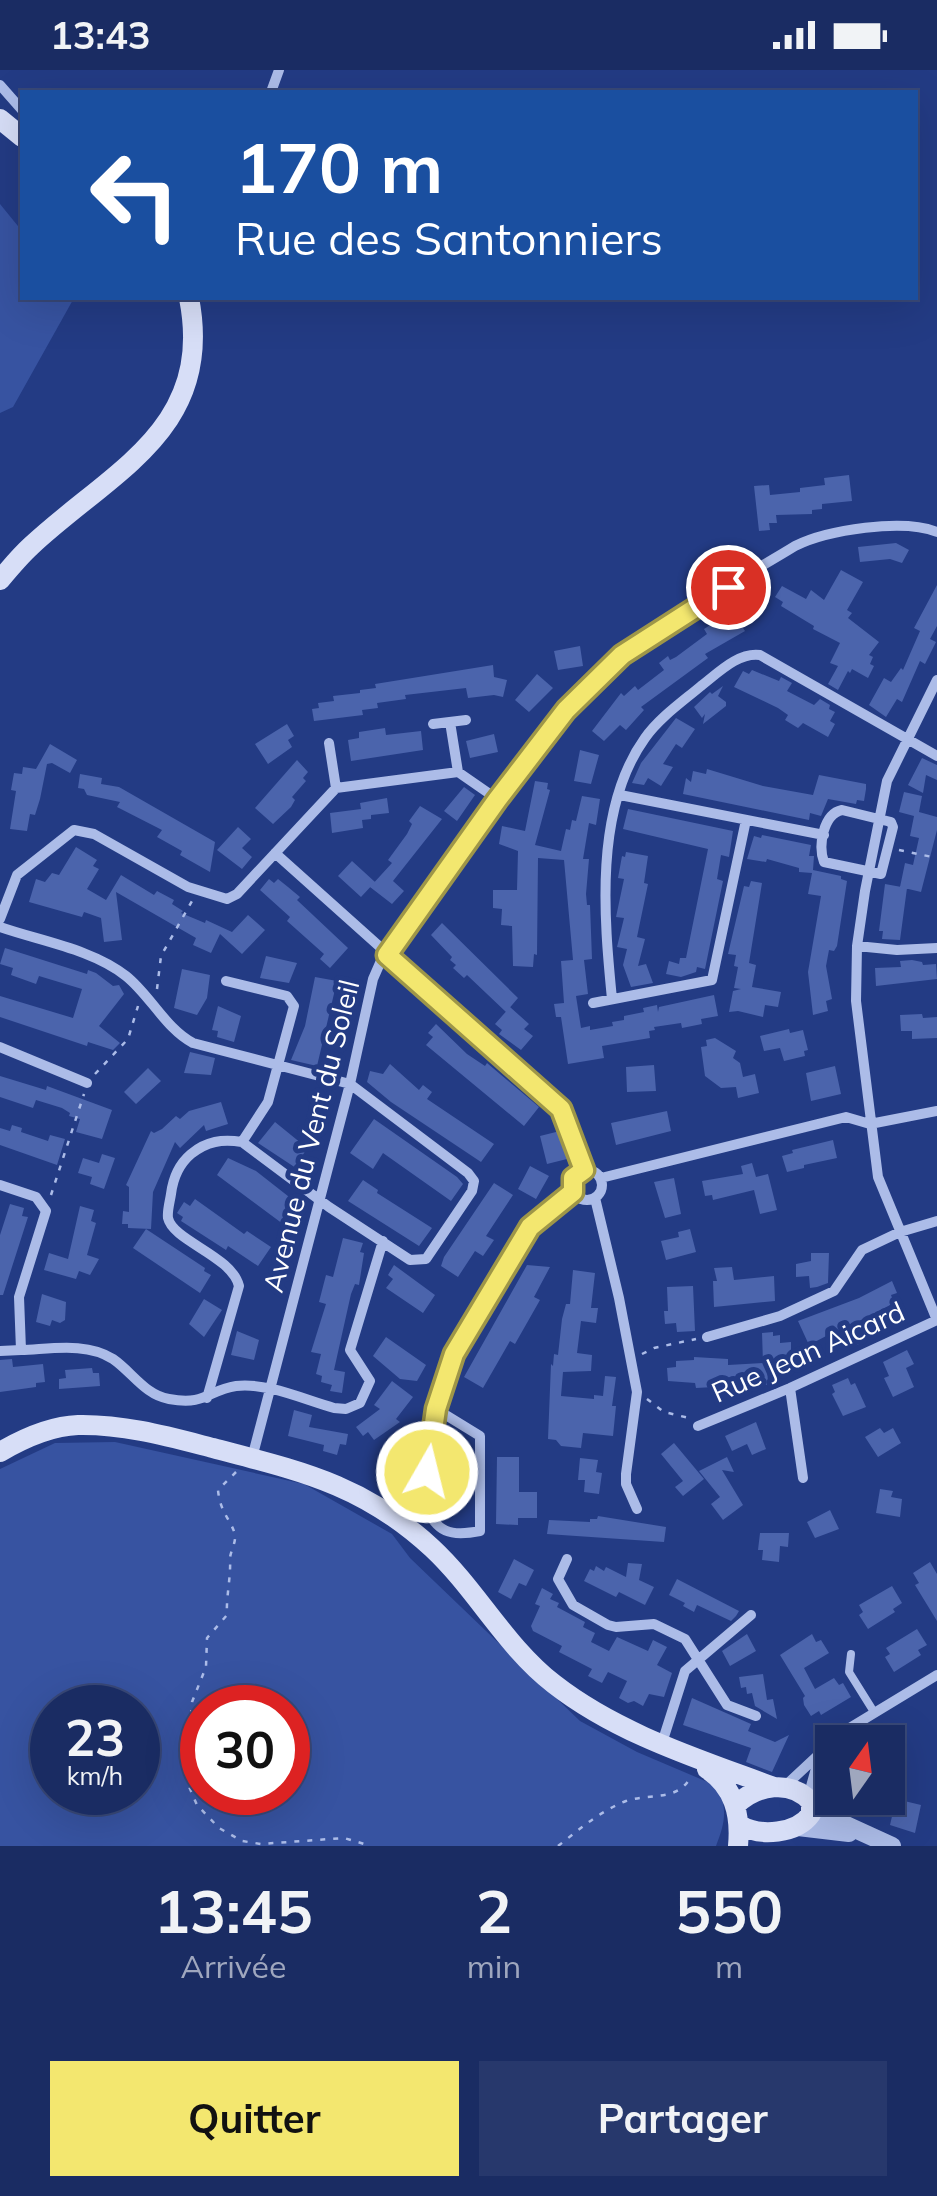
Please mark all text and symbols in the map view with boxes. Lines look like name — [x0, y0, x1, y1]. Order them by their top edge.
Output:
text: 13:43 — [50, 11, 151, 59]
text: 170 m — [235, 123, 443, 211]
icon: left — [70, 130, 200, 260]
text: Rue des Santonniers — [235, 210, 663, 266]
pin — [686, 545, 771, 630]
icon: arrive — [701, 560, 756, 615]
street label: Avenue du Vent du Soleil — [255, 976, 366, 1296]
street label: Rue Jean Aicard — [706, 1293, 910, 1410]
position arrow — [375, 1420, 479, 1524]
speed limit sign: 30 — [180, 1685, 310, 1815]
text: 23 — [65, 1706, 125, 1769]
north arrow — [815, 1725, 905, 1815]
map controls — [815, 1725, 905, 1815]
text: km/h — [67, 1760, 123, 1791]
text: 13:45 — [154, 1873, 313, 1948]
text: 2 — [476, 1873, 512, 1948]
text: 550 — [675, 1873, 783, 1948]
text: Arrivée — [180, 1946, 286, 1986]
text: min — [467, 1946, 521, 1986]
text: m — [715, 1946, 743, 1986]
button: Quitter — [50, 2061, 459, 2176]
button: Partager — [479, 2061, 887, 2176]

